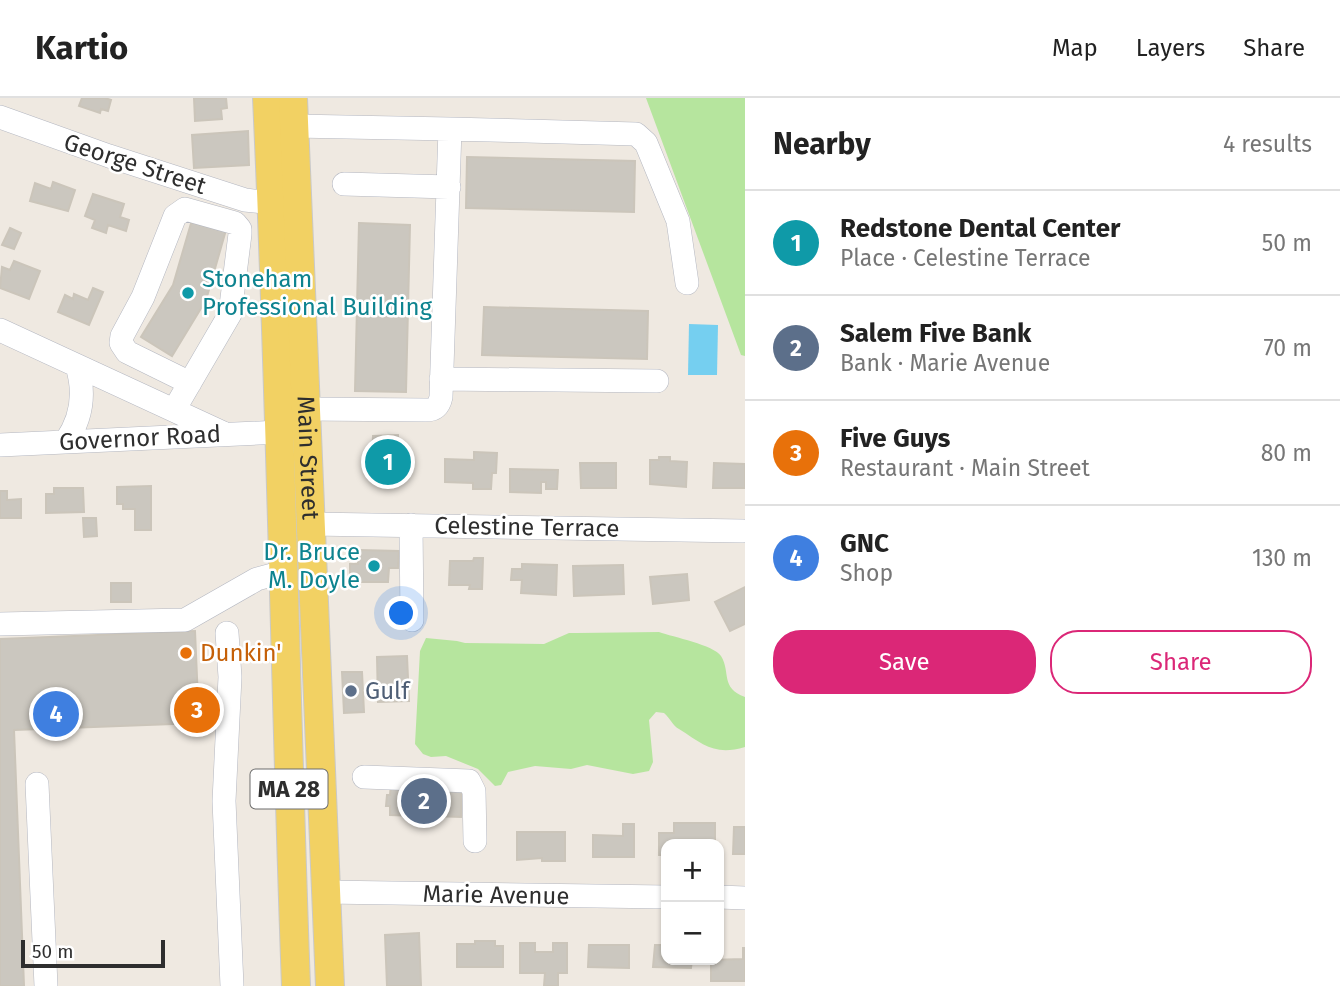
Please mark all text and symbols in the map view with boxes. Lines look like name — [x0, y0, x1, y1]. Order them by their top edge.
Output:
text: Kartio — [35, 28, 128, 68]
text: Map — [1052, 34, 1098, 62]
text: Layers — [1136, 34, 1205, 62]
text: Share — [1243, 34, 1305, 62]
text: Nearby — [773, 126, 871, 162]
street label: George Street — [60, 128, 210, 200]
text: 4 results — [1223, 130, 1312, 158]
text: Redstone Dental Center — [840, 213, 1120, 244]
text: 1 — [791, 229, 801, 257]
text: 50 m — [1262, 229, 1312, 257]
text: Place · Celestine Terrace — [840, 244, 1091, 272]
place label: Stoneham Professional Building — [202, 265, 433, 321]
marker: Stoneham Professional Building — [180, 285, 196, 301]
text: Salem Five Bank — [840, 318, 1031, 349]
text: 2 — [790, 334, 802, 362]
text: 70 m — [1263, 334, 1312, 362]
text: Bank · Marie Avenue — [840, 349, 1050, 377]
street label: Main Street — [291, 395, 325, 521]
street label: Governor Road — [58, 420, 222, 456]
text: Five Guys — [840, 423, 950, 454]
pin: 1 — [365, 436, 411, 488]
text: 3 — [790, 439, 802, 467]
text: 80 m — [1261, 439, 1312, 467]
text: Restaurant · Main Street — [840, 454, 1090, 482]
street label: Celestine Terrace — [434, 511, 620, 543]
text: GNC — [840, 528, 889, 559]
place label: Dr. Bruce M. Doyle — [263, 538, 360, 594]
text: 4 — [790, 544, 803, 572]
text: 130 m — [1252, 544, 1312, 572]
marker: Dr. Bruce M. Doyle — [366, 558, 382, 574]
text: Shop — [840, 559, 893, 587]
your location — [384, 596, 418, 630]
button: Save — [773, 630, 1036, 694]
button: Share — [1050, 630, 1312, 694]
place label: Dunkin' — [200, 639, 282, 667]
marker: Dunkin' — [178, 645, 194, 661]
place label: Gulf — [365, 677, 411, 705]
marker: Gulf — [343, 683, 359, 699]
pin: 3 — [174, 684, 220, 736]
pin: 4 — [33, 688, 79, 740]
road number: MA 28 — [250, 769, 328, 808]
pin: 2 — [401, 775, 447, 827]
map controls — [661, 839, 724, 965]
button: + — [661, 839, 724, 902]
street label: Marie Avenue — [422, 880, 570, 910]
button: − — [661, 902, 724, 965]
scale bar — [21, 937, 164, 969]
text: 50 m — [32, 940, 73, 963]

